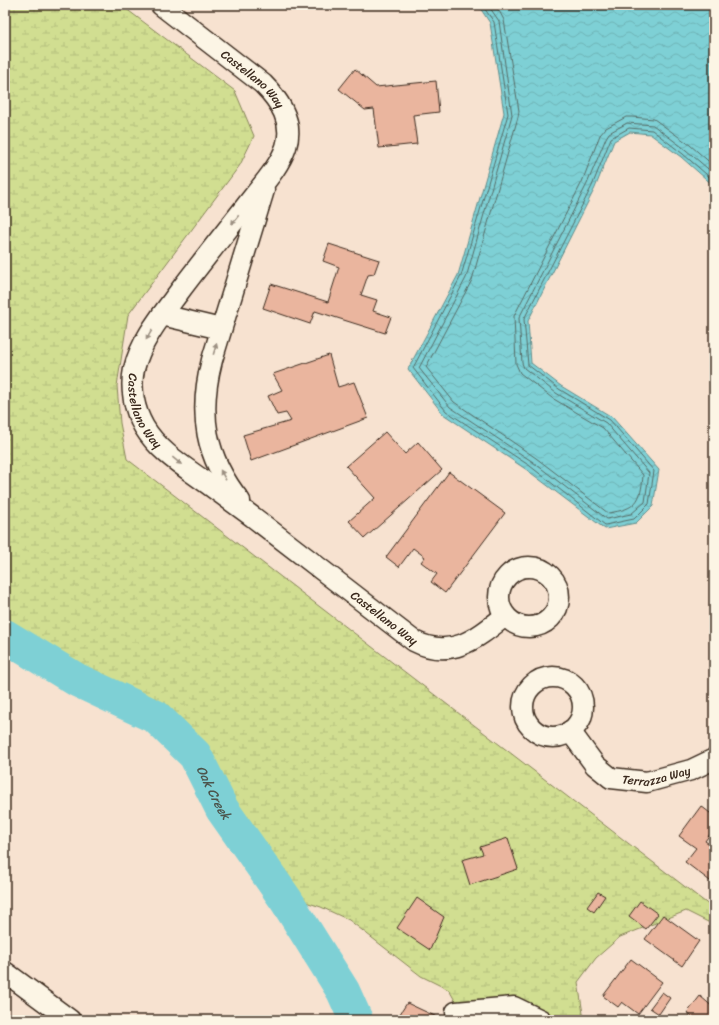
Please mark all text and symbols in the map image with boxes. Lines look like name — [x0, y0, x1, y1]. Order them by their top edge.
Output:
street label: Castellano Way — [216, 44, 291, 113]
one-way arrow — [231, 215, 239, 226]
one-way arrow — [145, 329, 152, 341]
one-way arrow — [212, 343, 218, 355]
street label: Castellano Way — [121, 372, 168, 455]
one-way arrow — [171, 456, 182, 465]
one-way arrow — [219, 469, 226, 481]
street label: Castellano Way — [345, 585, 423, 652]
street label: Terrazza Way — [621, 759, 694, 793]
water label: Oak Creek — [190, 761, 238, 825]

